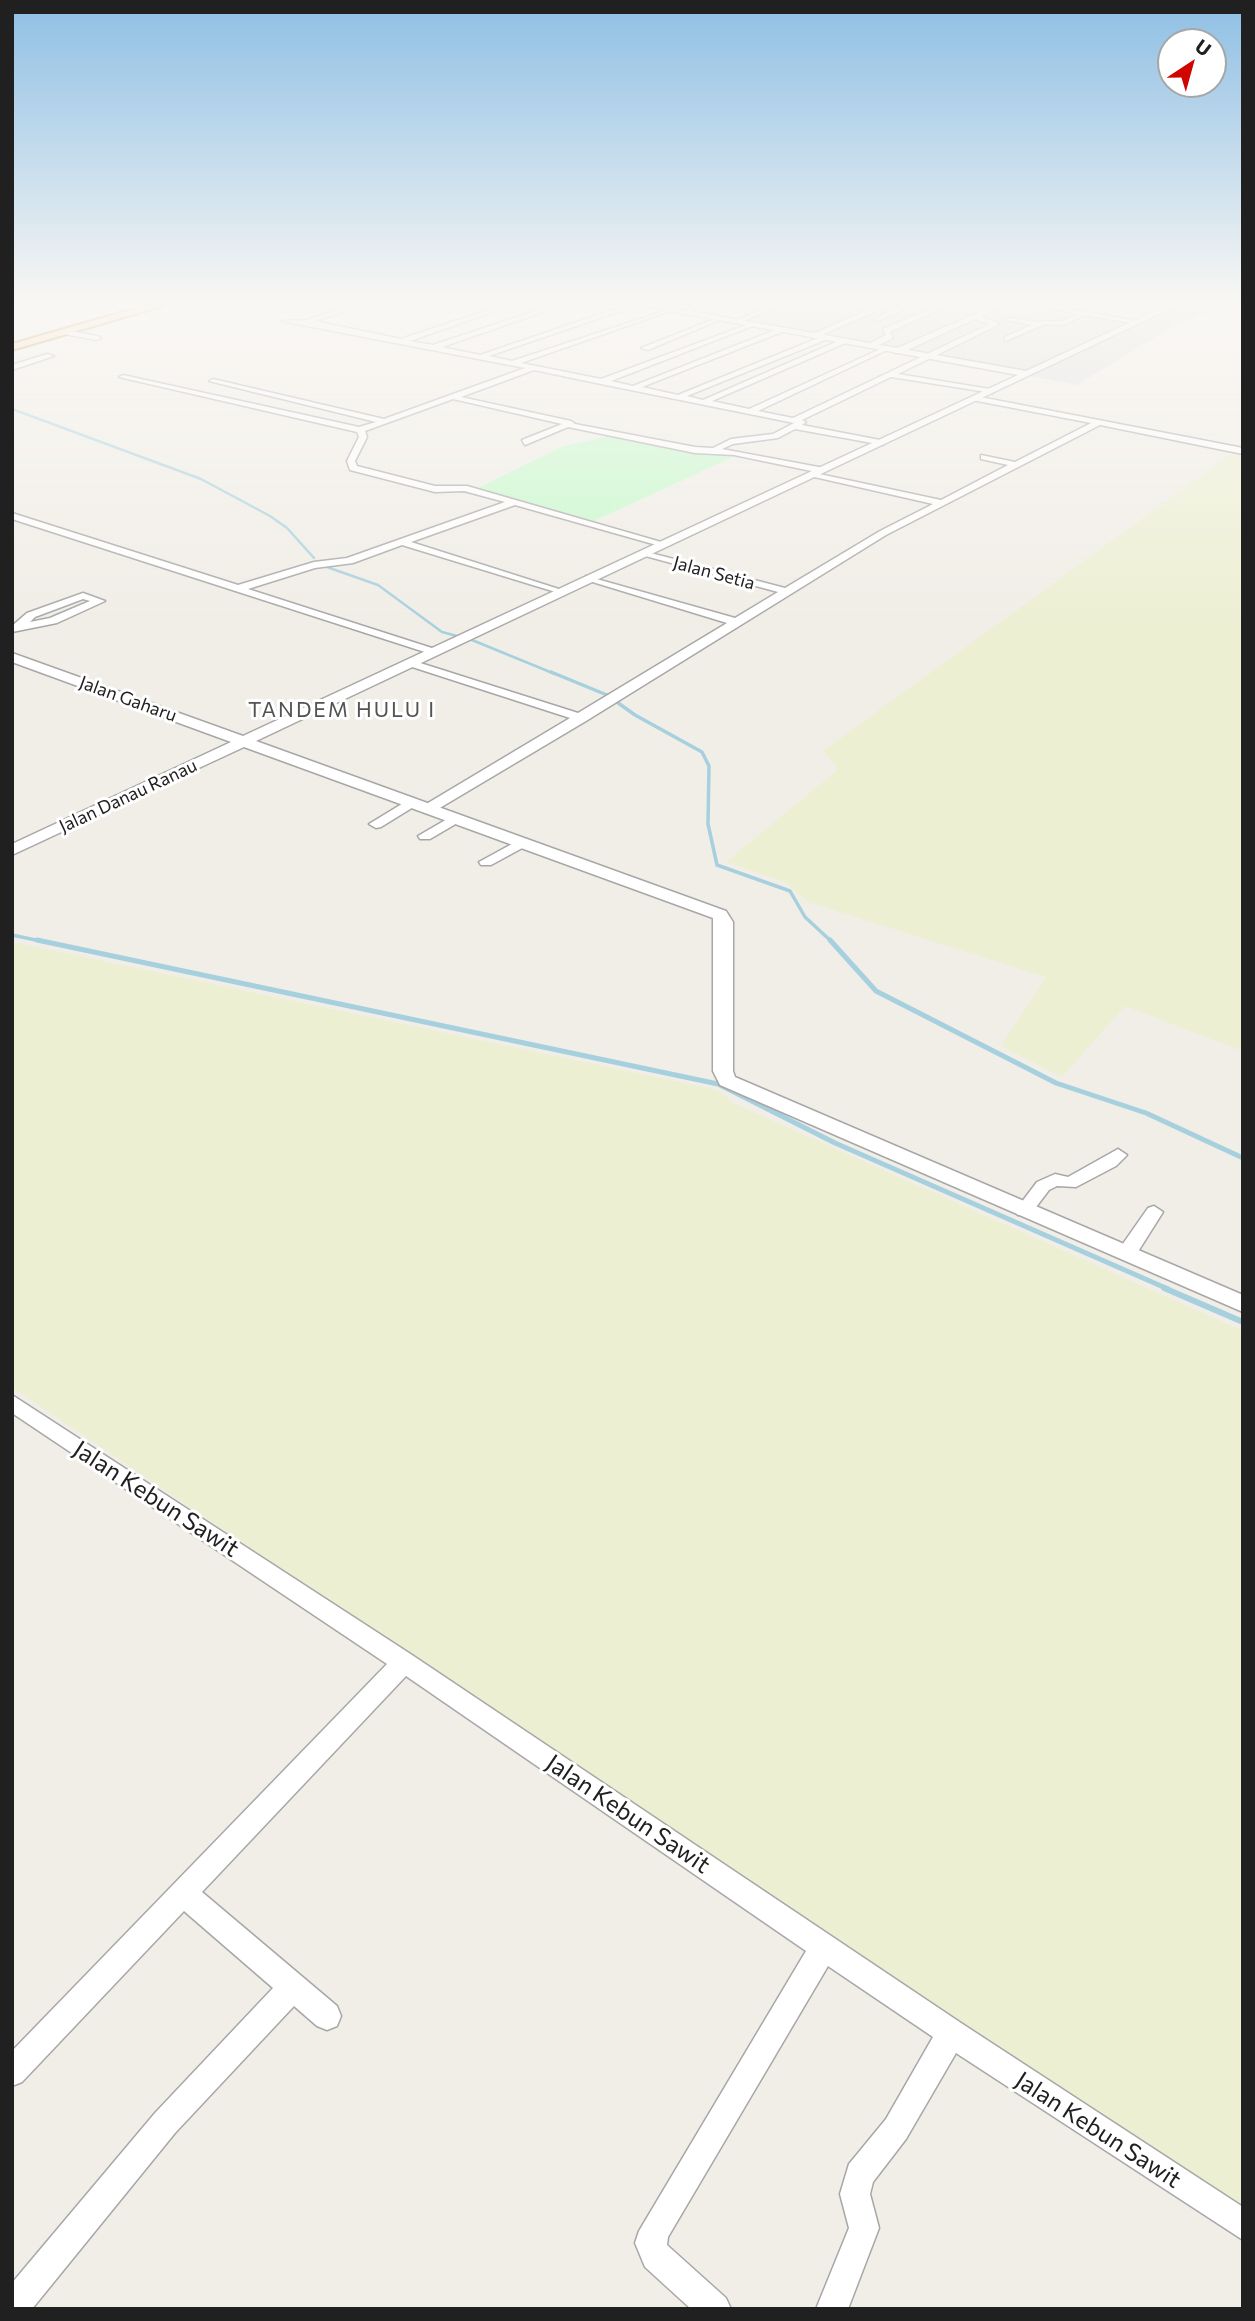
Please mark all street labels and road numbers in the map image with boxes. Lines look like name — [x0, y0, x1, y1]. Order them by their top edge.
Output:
street label: Jalan Setia — [671, 552, 757, 594]
street label: Jalan Gaharu — [76, 671, 180, 727]
street label: Jalan Danau Ranau — [56, 755, 200, 837]
street label: Jalan Kebun Sawit — [68, 1435, 244, 1563]
street label: Jalan Kebun Sawit — [540, 1748, 716, 1880]
street label: Jalan Kebun Sawit — [1010, 2066, 1186, 2194]

